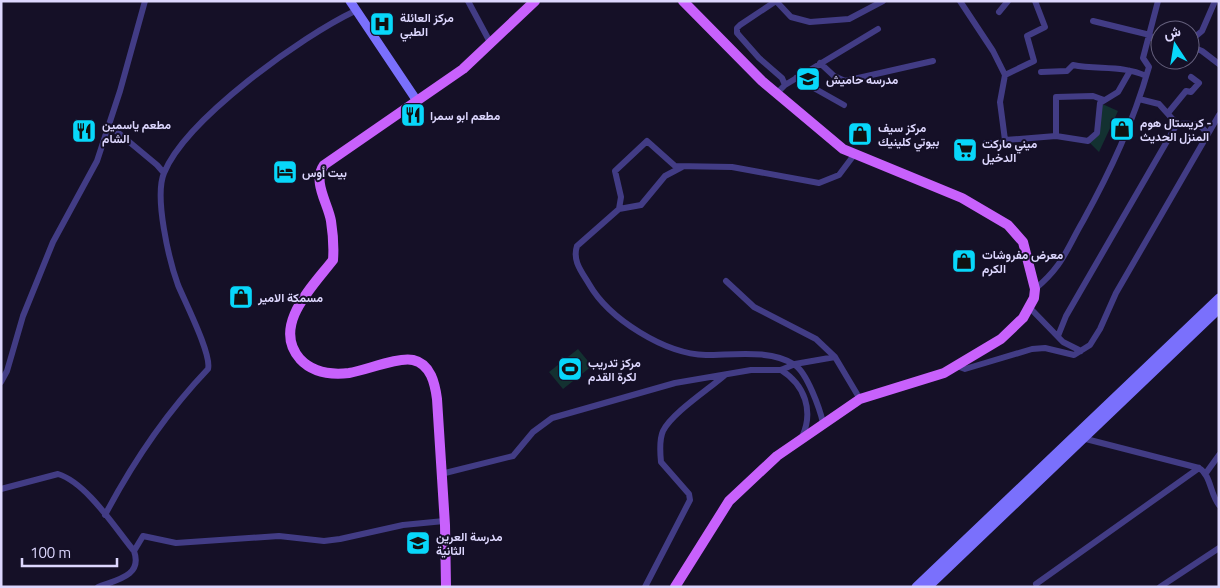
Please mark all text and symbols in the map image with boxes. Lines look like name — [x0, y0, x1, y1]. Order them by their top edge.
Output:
place label: مركز العائلة الطبي — [400, 8, 454, 42]
hospital icon: مركز العائلة الطبي — [369, 11, 395, 37]
north arrow — [1150, 20, 1200, 70]
text: ش — [1162, 20, 1183, 44]
school or university icon: مدرسه حاميش — [795, 66, 821, 92]
place label: مدرسه حاميش — [826, 70, 899, 89]
restaurant icon: مطعم ابو سمرا — [400, 102, 426, 128]
place label: مطعم ابو سمرا — [430, 106, 501, 125]
place label: كريستال هوم - المنزل الحديث — [1140, 113, 1212, 146]
place label: مطعم ياسمين الشام — [102, 115, 171, 148]
shop icon: كريستال هوم - المنزل الحديث — [1109, 116, 1135, 142]
restaurant icon: مطعم ياسمين الشام — [71, 118, 97, 144]
place label: مركز سيف بيوتي كلينيك — [878, 118, 940, 152]
shop icon: مركز سيف بيوتي كلينيك — [847, 121, 873, 147]
place label: ميني ماركت الدخيل — [982, 134, 1038, 167]
supermarket icon: ميني ماركت الدخيل — [952, 137, 978, 163]
hotel icon: بيت أوس — [272, 159, 298, 185]
place label: بيت أوس — [302, 163, 347, 182]
place label: معرض مفروشات الكرم — [982, 245, 1064, 278]
shop icon: معرض مفروشات الكرم — [951, 248, 977, 274]
shop icon: مسمكة الامير — [228, 284, 254, 310]
place label: مسمكة الامير — [257, 288, 323, 307]
place label: مركز تدريب لكرة القدم — [588, 353, 641, 386]
sports icon: مركز تدريب لكرة القدم — [557, 356, 583, 382]
place label: مدرسة العرين الثانية — [436, 527, 503, 560]
school or university icon: مدرسة العرين الثانية — [405, 530, 431, 556]
scale bar — [22, 536, 118, 568]
text: 100 m — [30, 541, 71, 564]

